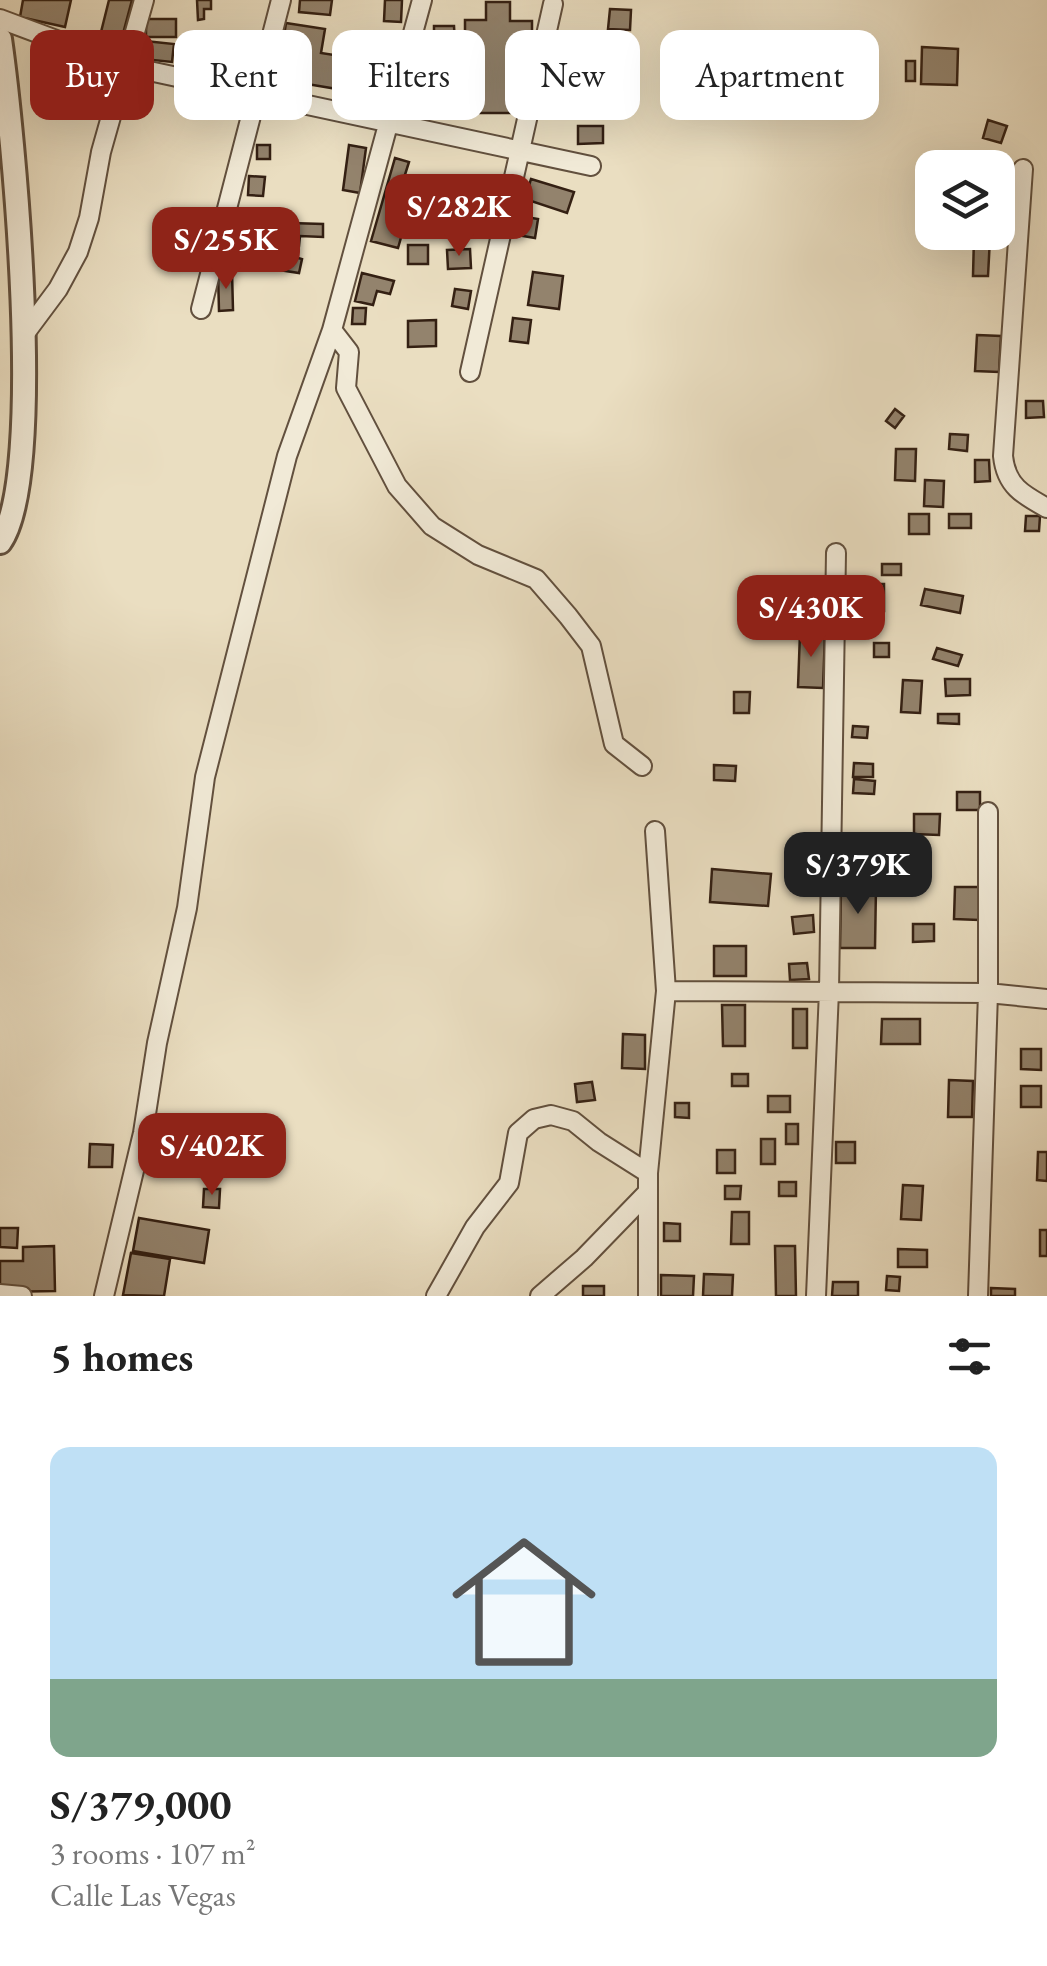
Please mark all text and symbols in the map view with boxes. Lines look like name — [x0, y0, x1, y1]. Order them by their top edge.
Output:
chip: Buy — [30, 30, 154, 120]
chip: Rent — [174, 30, 312, 120]
chip: Filters — [332, 30, 485, 120]
chip: New — [505, 30, 640, 120]
chip: Apartment — [660, 30, 879, 120]
map controls — [915, 150, 1015, 250]
button: layers — [915, 150, 1015, 250]
pin: S/282K — [378, 174, 540, 259]
text: S/282K — [407, 185, 511, 227]
pin: S/255K — [145, 207, 307, 292]
text: S/255K — [174, 218, 278, 260]
pin: S/430K — [730, 575, 892, 660]
text: S/430K — [759, 586, 863, 628]
pin: S/379K — [777, 832, 939, 917]
text: S/379K — [806, 843, 910, 885]
pin: S/402K — [131, 1113, 293, 1198]
text: S/402K — [160, 1124, 264, 1166]
text: 5 homes — [50, 1329, 193, 1384]
icon: filters — [942, 1329, 997, 1384]
icon: home — [434, 1512, 614, 1692]
text: S/379,000 — [50, 1777, 231, 1832]
text: 3 rooms · 107 m² — [50, 1832, 256, 1874]
text: Calle Las Vegas — [50, 1874, 236, 1916]

